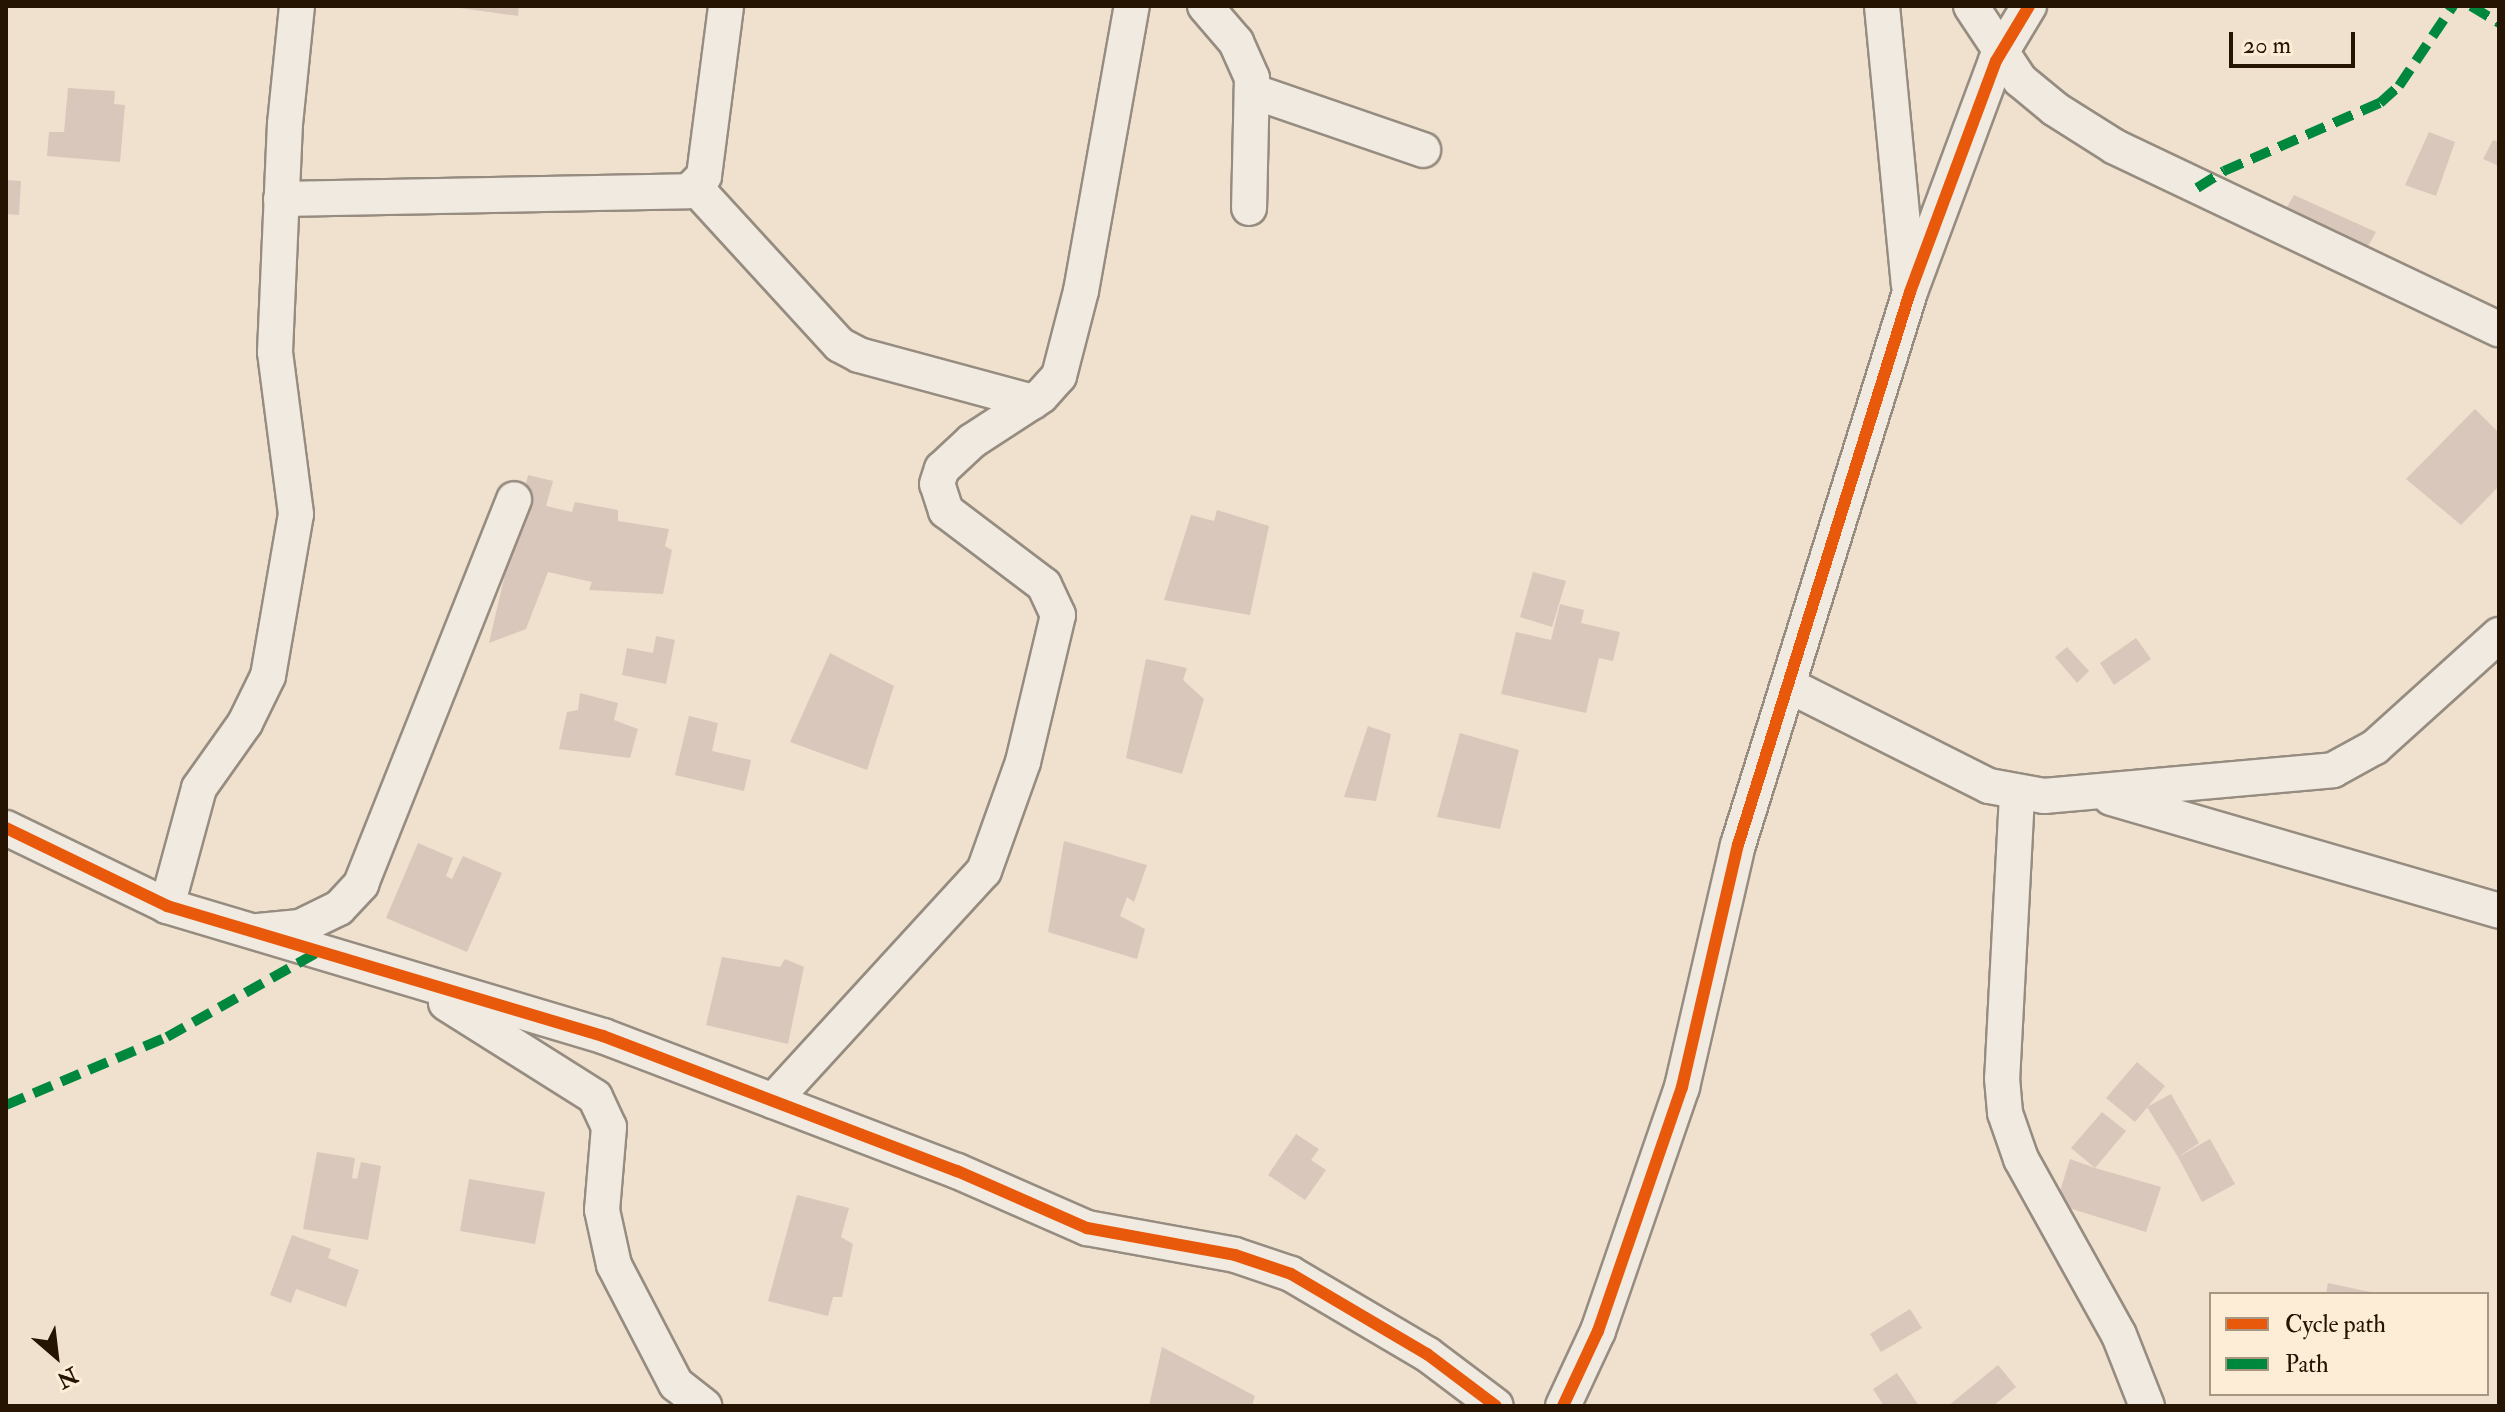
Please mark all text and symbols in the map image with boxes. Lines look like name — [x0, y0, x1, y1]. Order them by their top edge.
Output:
scale bar — [2233, 16, 2359, 66]
text: 20 m — [2243, 30, 2291, 61]
legend — [2209, 1292, 2489, 1396]
text: Cycle path — [2285, 1309, 2386, 1340]
north arrow — [16, 1316, 96, 1396]
text: Path — [2285, 1349, 2329, 1380]
text: N — [52, 1360, 83, 1394]

